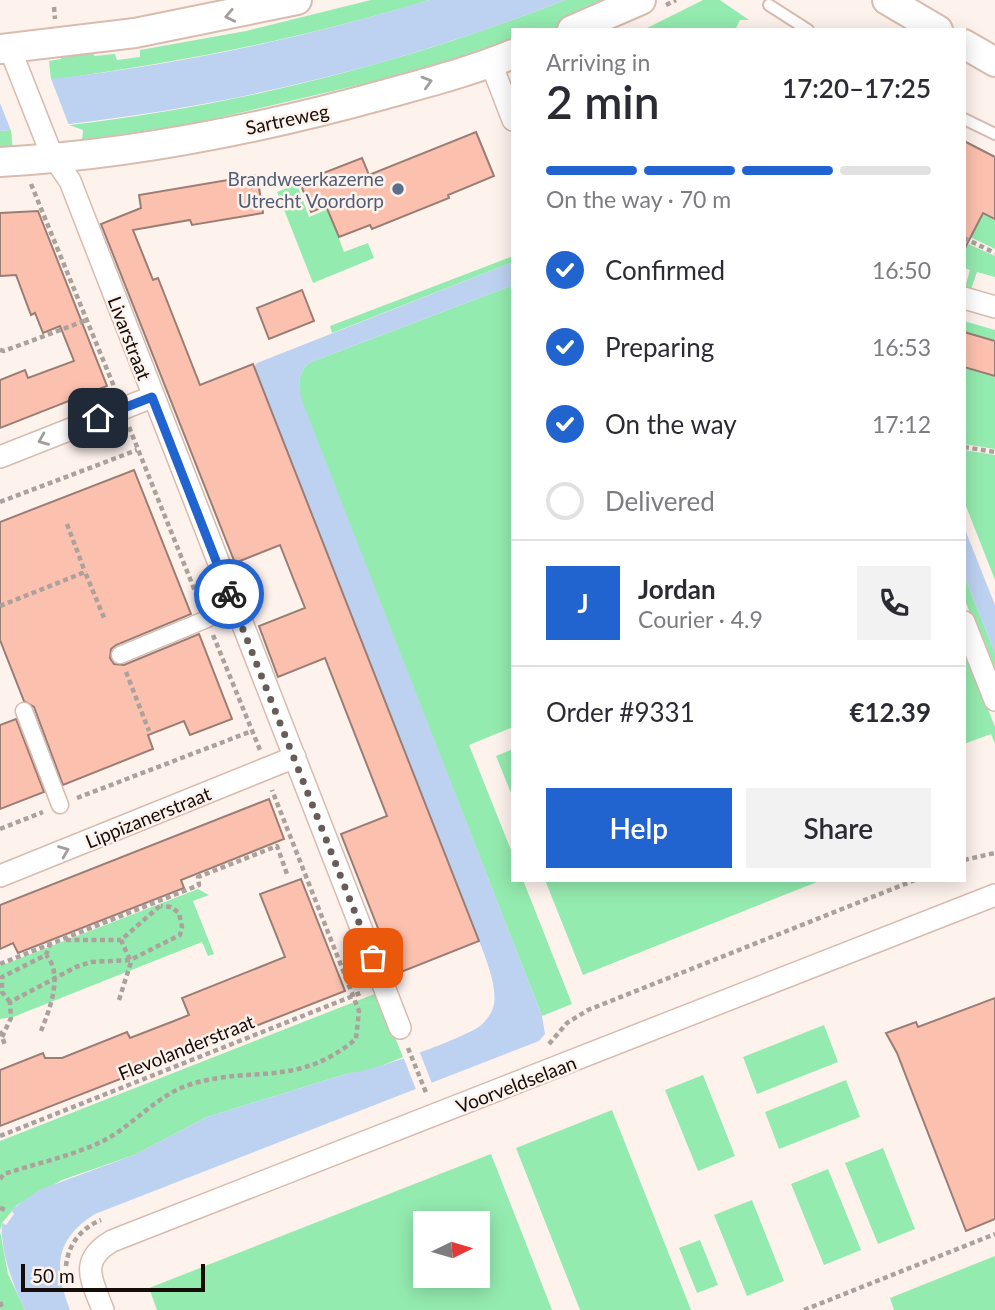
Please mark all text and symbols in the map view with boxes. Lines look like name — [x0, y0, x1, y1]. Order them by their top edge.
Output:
one-way arrow — [224, 7, 236, 22]
text: Arriving in — [546, 48, 650, 76]
text: 17:20–17:25 — [782, 72, 931, 104]
text: 2 min — [546, 74, 660, 129]
one-way arrow — [421, 76, 433, 91]
street label: Sartreweg — [243, 99, 331, 139]
place label: Brandweerkazerne Utrecht Voordorp — [228, 167, 384, 212]
marker: Brandweerkazerne Utrecht Voordorp — [390, 181, 406, 197]
text: On the way · 70 m — [546, 185, 731, 213]
icon: check — [546, 251, 584, 289]
text: Confirmed — [605, 254, 725, 286]
text: 16:50 — [872, 256, 931, 284]
street label: Livarstraat — [104, 293, 156, 383]
icon: check — [546, 328, 584, 366]
text: Preparing — [605, 331, 714, 363]
text: 16:53 — [872, 333, 931, 361]
pin — [68, 388, 128, 448]
icon: home — [79, 399, 117, 437]
icon: check — [546, 405, 584, 443]
text: On the way — [605, 408, 737, 440]
text: 17:12 — [872, 410, 931, 438]
one-way arrow — [38, 431, 50, 445]
text: Delivered — [605, 485, 715, 517]
courier — [194, 559, 264, 629]
button: phone — [857, 566, 931, 640]
text: Jordan — [638, 573, 716, 605]
icon: bike — [210, 575, 248, 613]
text: J — [577, 587, 589, 619]
text: Courier · 4.9 — [638, 605, 763, 633]
text: Order #9331 — [546, 696, 695, 728]
text: €12.39 — [849, 696, 931, 728]
street label: Lippizanerstraat — [82, 781, 214, 853]
button: Help — [546, 788, 732, 868]
button: Share — [746, 788, 931, 868]
one-way arrow — [56, 845, 69, 859]
pin — [343, 928, 403, 988]
icon: bag — [354, 939, 392, 977]
street label: Flevolanderstraat — [115, 1009, 258, 1085]
street label: Voorveldselaan — [453, 1051, 579, 1117]
north arrow — [413, 1211, 490, 1288]
map controls — [413, 1211, 490, 1288]
scale bar — [21, 1261, 205, 1293]
text: 50 m — [32, 1264, 75, 1287]

